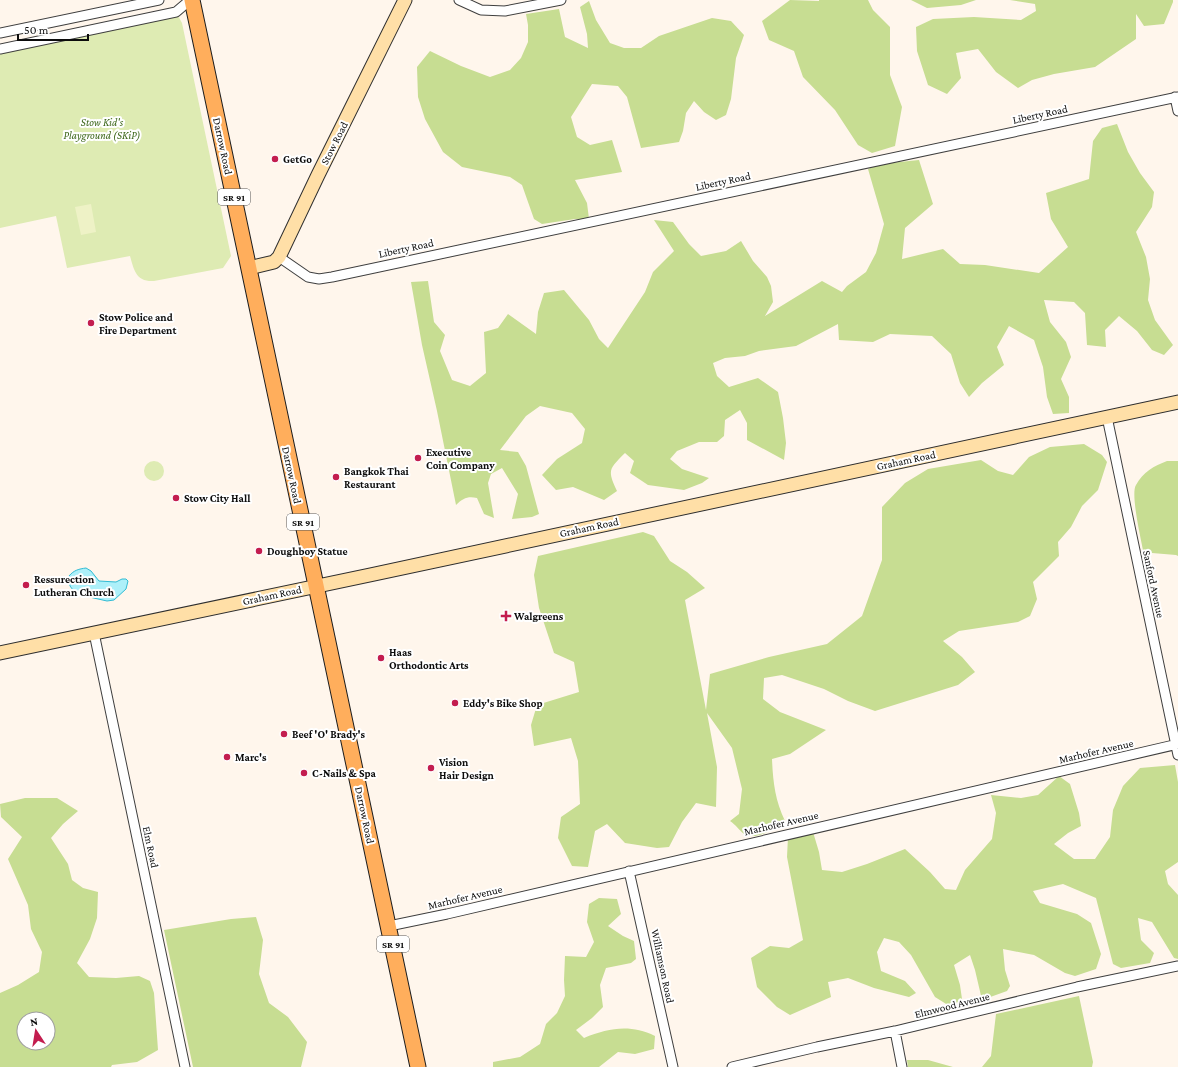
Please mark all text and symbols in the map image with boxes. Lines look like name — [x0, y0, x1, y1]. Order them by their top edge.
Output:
scale bar — [18, 16, 88, 42]
text: 50 m — [24, 23, 49, 37]
street label: Liberty Road — [1011, 102, 1069, 127]
park label: Stow Kid's Playground (SKiP) — [64, 116, 141, 142]
street label: Darrow Road — [211, 116, 235, 176]
street label: Stow Road — [318, 119, 350, 166]
place label: GetGo — [283, 153, 312, 165]
marker: GetGo — [270, 154, 280, 164]
street label: Liberty Road — [694, 169, 752, 194]
road number: SR 91 — [218, 189, 250, 205]
street label: Liberty Road — [377, 236, 435, 261]
place label: Stow Police and Fire Department — [99, 311, 176, 336]
marker: Stow Police and Fire Department — [86, 318, 96, 328]
street label: Darrow Road — [280, 445, 304, 505]
place label: Executive Coin Company — [426, 446, 495, 471]
street label: Graham Road — [875, 448, 937, 472]
marker: Executive Coin Company — [413, 453, 423, 463]
place label: Bangkok Thai Restaurant — [344, 465, 410, 490]
marker: Bangkok Thai Restaurant — [331, 472, 341, 482]
place label: Stow City Hall — [184, 492, 251, 504]
marker: Stow City Hall — [171, 493, 181, 503]
road number: SR 91 — [287, 514, 319, 530]
street label: Graham Road — [558, 515, 620, 539]
place label: Doughboy Statue — [267, 545, 348, 557]
marker: Doughboy Statue — [254, 546, 264, 556]
street label: Sanford Avenue — [1141, 549, 1167, 619]
place label: Ressurection Lutheran Church — [34, 573, 115, 598]
marker: Ressurection Lutheran Church — [21, 580, 31, 590]
street label: Graham Road — [241, 583, 303, 607]
place label: Walgreens — [513, 610, 564, 622]
marker: Walgreens — [501, 611, 511, 621]
place label: Haas Orthodontic Arts — [389, 646, 469, 671]
marker: Haas Orthodontic Arts — [376, 653, 386, 663]
place label: Eddy's Bike Shop — [463, 697, 543, 709]
marker: Eddy's Bike Shop — [450, 698, 460, 708]
place label: Beef 'O' Brady's — [292, 728, 366, 740]
marker: Beef 'O' Brady's — [279, 729, 289, 739]
street label: Marhofer Avenue — [1058, 737, 1134, 765]
place label: Marc's — [235, 751, 267, 763]
marker: Marc's — [222, 752, 232, 762]
place label: Vision Hair Design — [438, 756, 495, 781]
marker: Vision Hair Design — [426, 763, 436, 773]
place label: C-Nails & Spa — [312, 767, 377, 779]
marker: C-Nails & Spa — [299, 768, 309, 778]
street label: Darrow Road — [353, 785, 377, 845]
street label: Marhofer Avenue — [743, 809, 819, 837]
street label: Elm Road — [141, 825, 161, 869]
street label: Marhofer Avenue — [427, 883, 503, 911]
street label: Williamson Road — [649, 928, 677, 1004]
road number: SR 91 — [377, 936, 409, 952]
street label: Elmwood Avenue — [913, 990, 991, 1020]
north arrow — [16, 1011, 56, 1051]
text: N — [29, 1014, 39, 1028]

